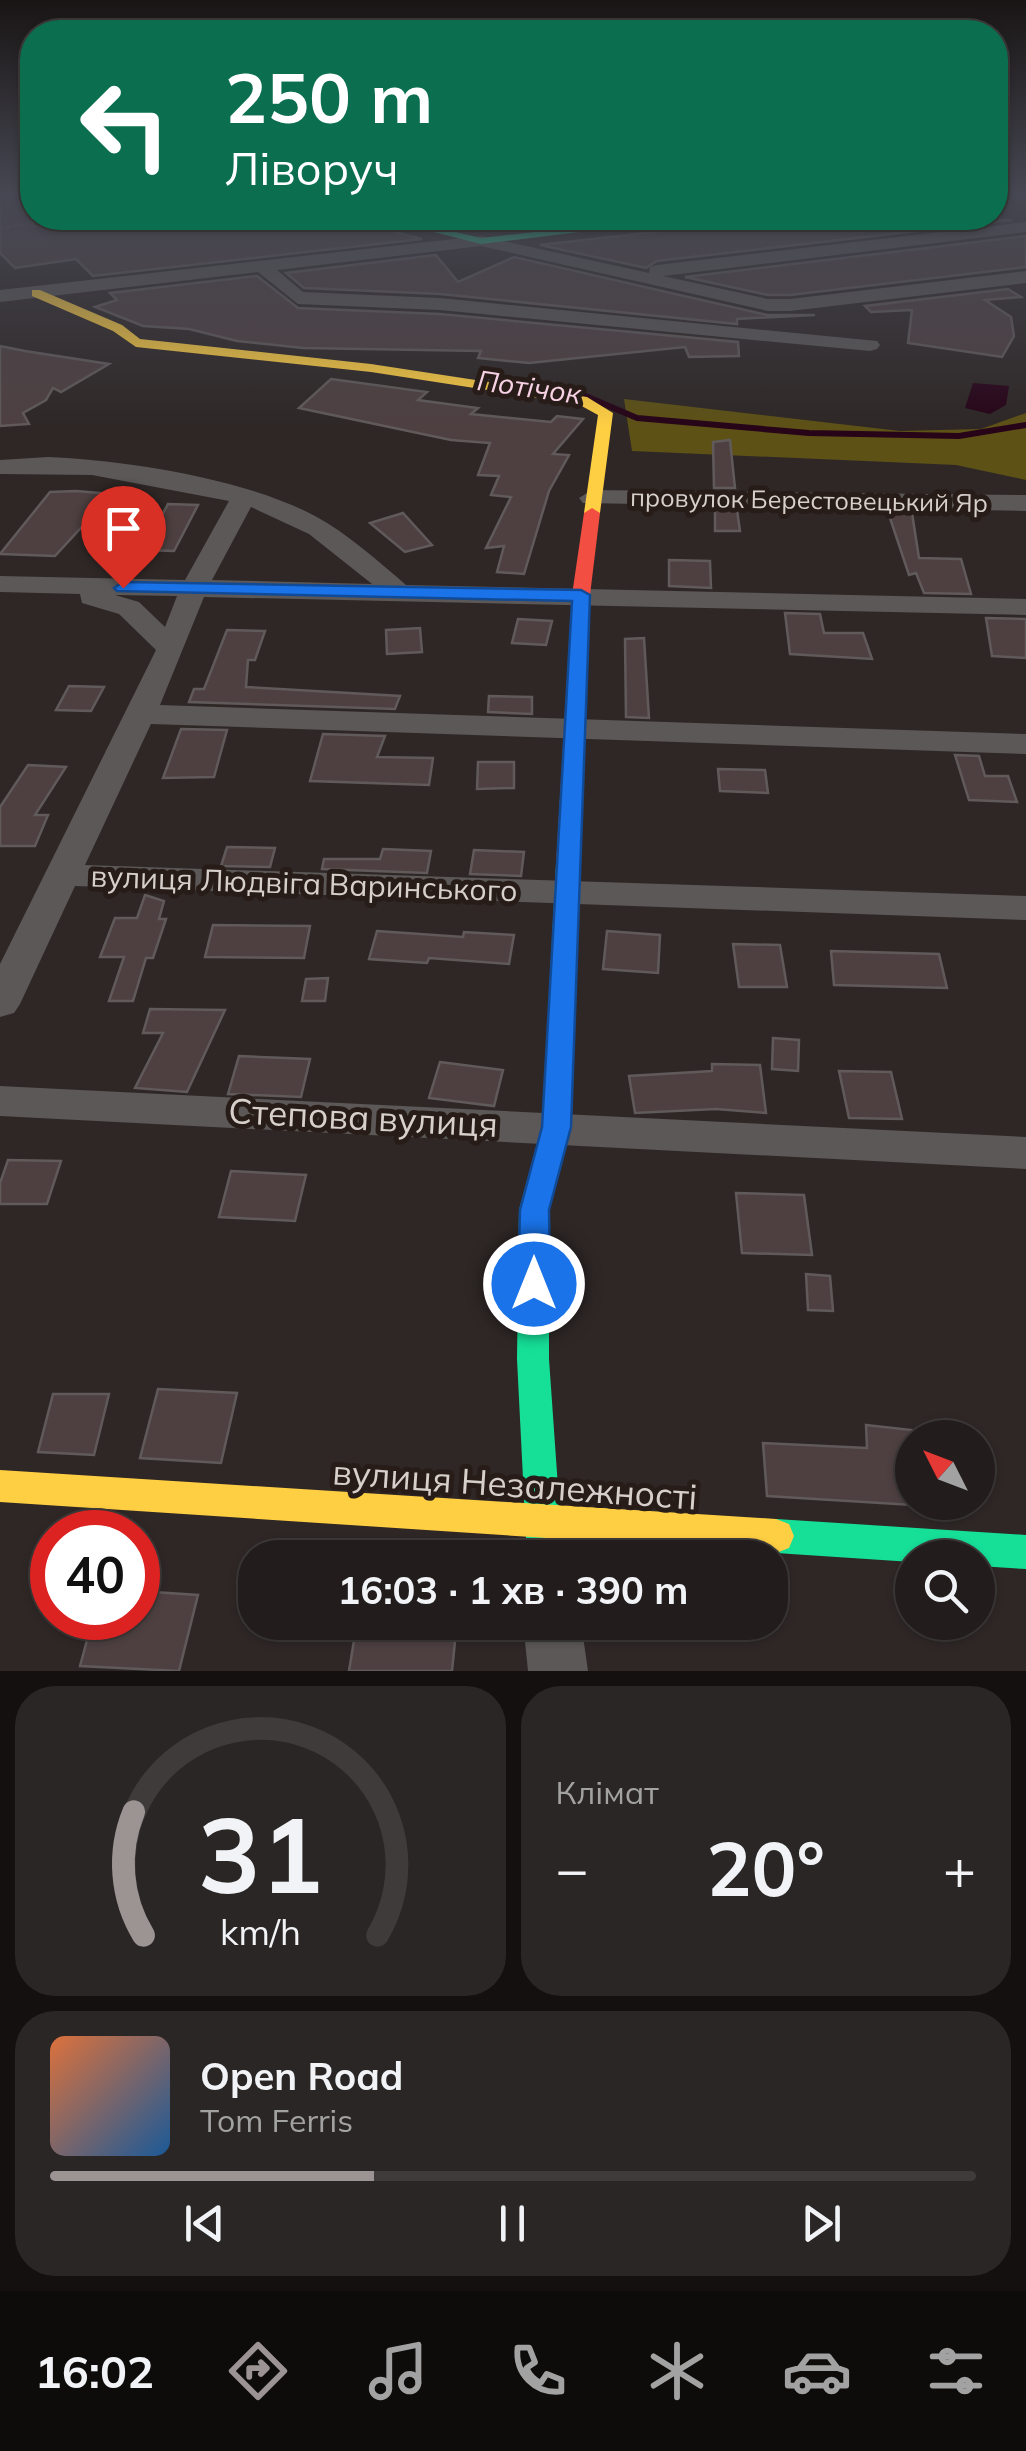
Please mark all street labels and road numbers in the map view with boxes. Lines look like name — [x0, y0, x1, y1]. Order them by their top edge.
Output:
street label: провулок Берестовецький Яр — [630, 481, 988, 518]
street label: вулиця Людвіга Варинського — [90, 857, 518, 909]
street label: Степова вулиця — [227, 1088, 499, 1146]
street label: вулиця Незалежності — [331, 1449, 699, 1519]

